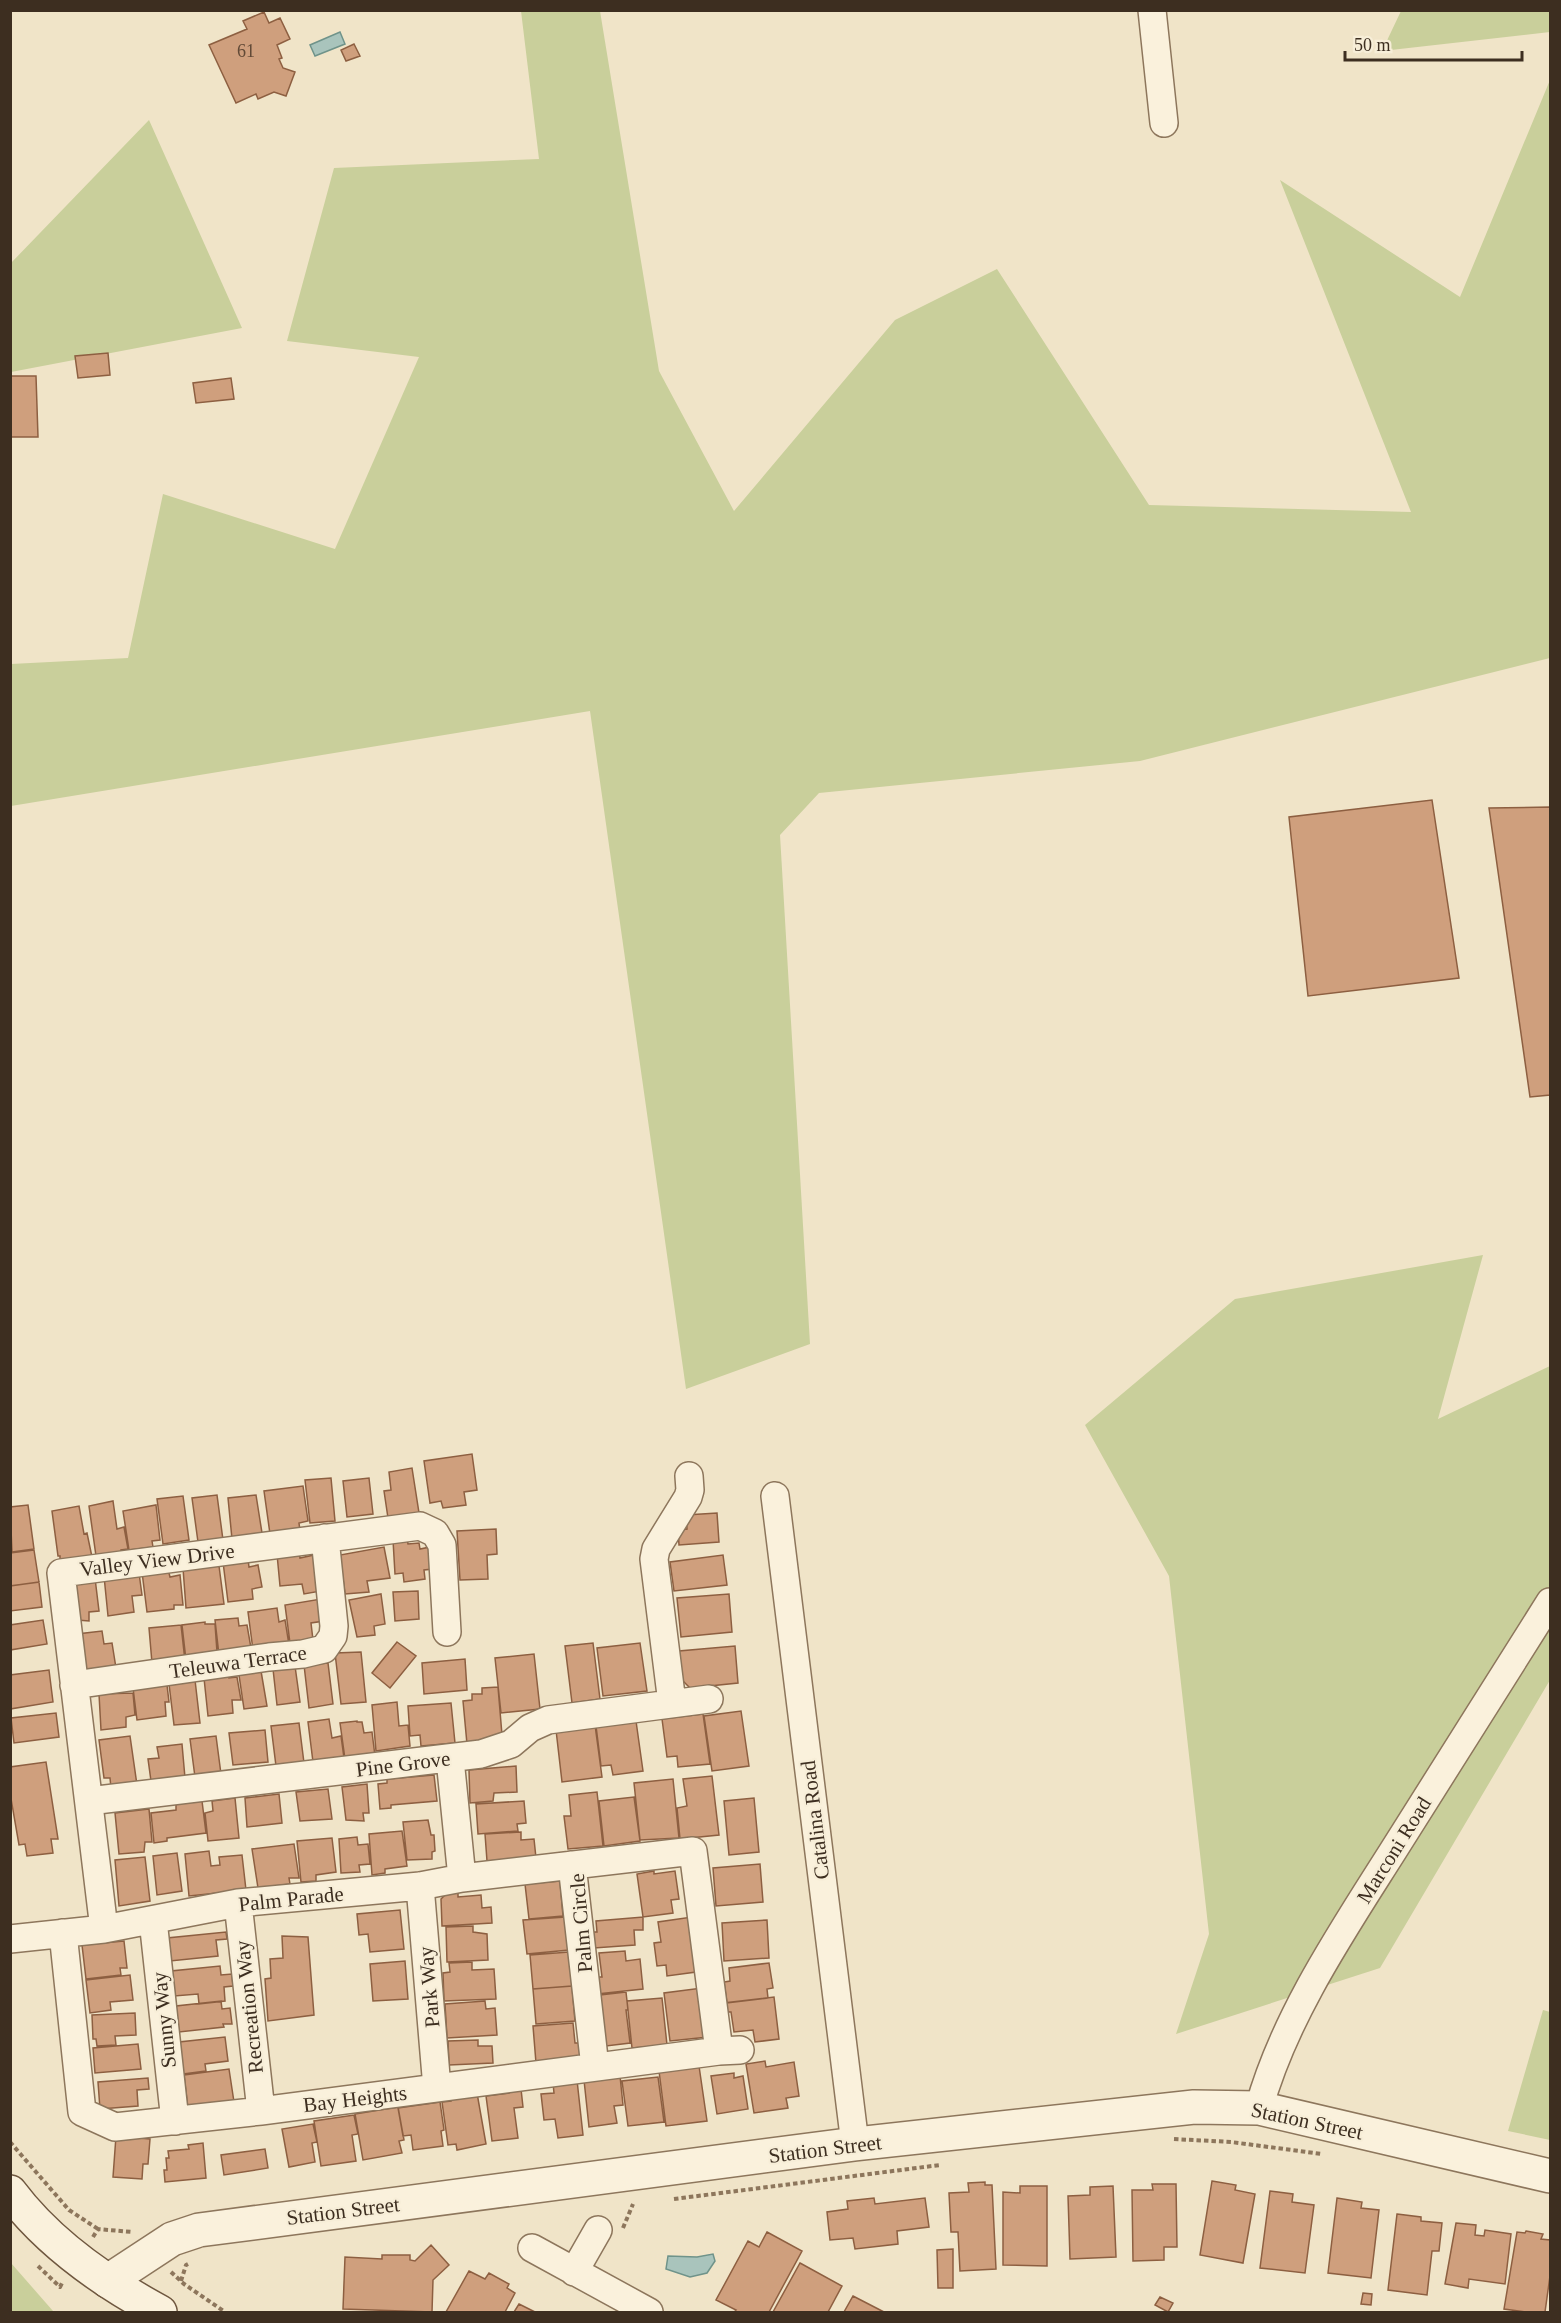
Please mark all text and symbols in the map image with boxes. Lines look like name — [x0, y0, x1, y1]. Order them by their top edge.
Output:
scale bar — [1345, 24, 1522, 62]
text: 50 m — [1354, 35, 1391, 55]
house number: 61 — [237, 41, 255, 61]
street label: Valley View Drive — [78, 1539, 236, 1581]
street label: Teleuwa Terrace — [168, 1640, 308, 1684]
street label: Pine Grove — [354, 1746, 452, 1782]
street label: Catalina Road — [796, 1759, 834, 1881]
street label: Marconi Road — [1352, 1792, 1436, 1908]
street label: Palm Circle — [565, 1872, 597, 1974]
street label: Palm Parade — [237, 1882, 345, 1916]
street label: Recreation Way — [230, 1939, 268, 2075]
street label: Park Way — [413, 1945, 444, 2029]
street label: Sunny Way — [147, 1970, 181, 2069]
street label: Bay Heights — [302, 2081, 408, 2117]
street label: Station Street — [1249, 2097, 1365, 2145]
street label: Station Street — [767, 2130, 883, 2168]
street label: Station Street — [285, 2192, 401, 2230]

